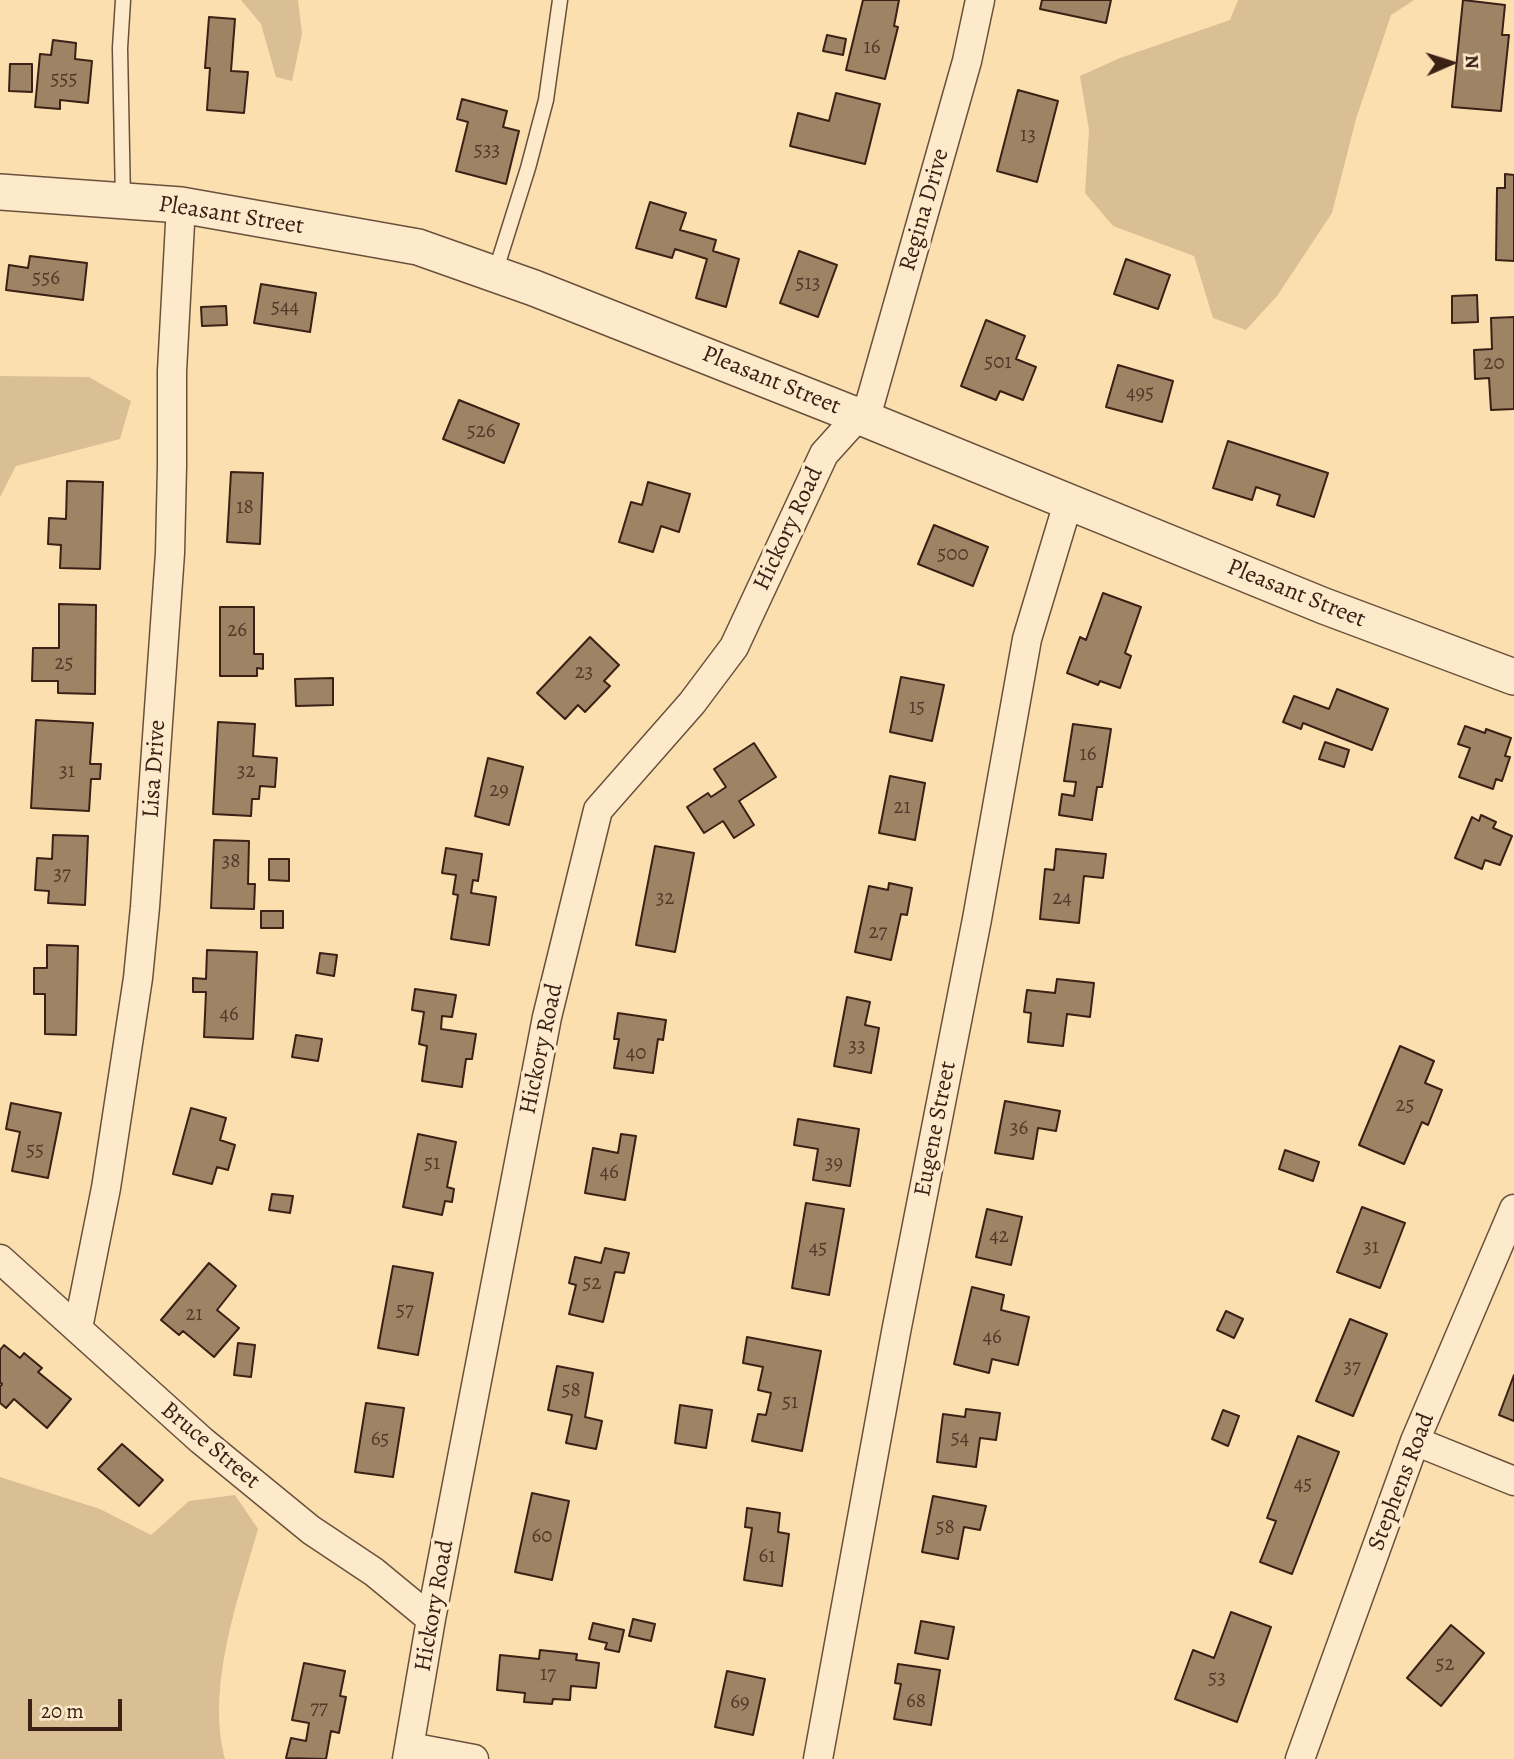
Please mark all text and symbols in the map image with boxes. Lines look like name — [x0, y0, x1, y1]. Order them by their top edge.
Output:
north arrow — [1416, 28, 1486, 98]
house number: 16 — [864, 35, 880, 61]
text: N — [1459, 54, 1485, 69]
house number: 555 — [50, 67, 78, 93]
house number: 13 — [1020, 123, 1036, 149]
house number: 533 — [474, 138, 500, 164]
street label: Regina Drive — [894, 145, 956, 275]
street label: Pleasant Street — [156, 190, 306, 242]
house number: 556 — [32, 266, 60, 292]
house number: 513 — [796, 271, 820, 297]
house number: 544 — [271, 295, 299, 321]
street label: Pleasant Street — [698, 340, 844, 422]
house number: 501 — [984, 350, 1012, 376]
house number: 20 — [1483, 351, 1505, 377]
house number: 495 — [1126, 381, 1154, 407]
house number: 526 — [467, 419, 495, 445]
street label: Hickory Road — [748, 463, 830, 595]
house number: 18 — [236, 495, 254, 521]
house number: 500 — [937, 542, 969, 568]
street label: Pleasant Street — [1223, 553, 1369, 635]
house number: 26 — [227, 618, 247, 644]
house number: 25 — [54, 651, 74, 677]
house number: 23 — [575, 660, 593, 686]
house number: 15 — [909, 695, 925, 721]
street label: Lisa Drive — [137, 719, 173, 819]
house number: 16 — [1080, 742, 1096, 768]
house number: 31 — [59, 759, 75, 785]
house number: 32 — [237, 759, 255, 785]
house number: 29 — [489, 778, 509, 804]
house number: 21 — [893, 795, 911, 821]
house number: 38 — [222, 849, 240, 875]
house number: 37 — [53, 862, 71, 888]
house number: 32 — [656, 886, 674, 912]
house number: 24 — [1052, 886, 1072, 912]
house number: 27 — [869, 920, 887, 946]
street label: Hickory Road — [514, 981, 570, 1117]
house number: 46 — [219, 1002, 239, 1028]
house number: 33 — [848, 1034, 866, 1060]
house number: 40 — [626, 1041, 646, 1067]
street label: Eugene Street — [909, 1059, 963, 1199]
house number: 25 — [1395, 1093, 1415, 1119]
house number: 36 — [1010, 1116, 1028, 1142]
house number: 55 — [26, 1138, 44, 1164]
house number: 51 — [424, 1151, 440, 1177]
house number: 39 — [825, 1151, 843, 1177]
house number: 46 — [599, 1160, 619, 1186]
house number: 42 — [989, 1224, 1009, 1250]
house number: 31 — [1363, 1235, 1379, 1261]
house number: 45 — [809, 1236, 827, 1262]
house number: 52 — [582, 1271, 602, 1297]
house number: 57 — [396, 1298, 414, 1324]
house number: 21 — [185, 1302, 203, 1328]
house number: 46 — [982, 1325, 1002, 1351]
house number: 37 — [1343, 1355, 1361, 1381]
house number: 58 — [561, 1378, 581, 1404]
house number: 51 — [782, 1390, 798, 1416]
street label: Bruce Street — [155, 1396, 265, 1496]
street label: Stephens Road — [1363, 1409, 1441, 1555]
house number: 54 — [951, 1426, 969, 1452]
house number: 65 — [371, 1427, 389, 1453]
house number: 45 — [1294, 1472, 1312, 1498]
house number: 58 — [935, 1515, 955, 1541]
house number: 60 — [532, 1524, 552, 1550]
street label: Hickory Road — [409, 1538, 461, 1674]
house number: 61 — [759, 1544, 775, 1570]
house number: 52 — [1435, 1652, 1455, 1678]
house number: 17 — [540, 1662, 556, 1688]
house number: 53 — [1208, 1666, 1226, 1692]
scale bar — [32, 1686, 126, 1730]
house number: 68 — [906, 1689, 926, 1715]
house number: 69 — [730, 1690, 750, 1716]
house number: 77 — [310, 1696, 328, 1722]
text: 20 m — [41, 1697, 84, 1725]

